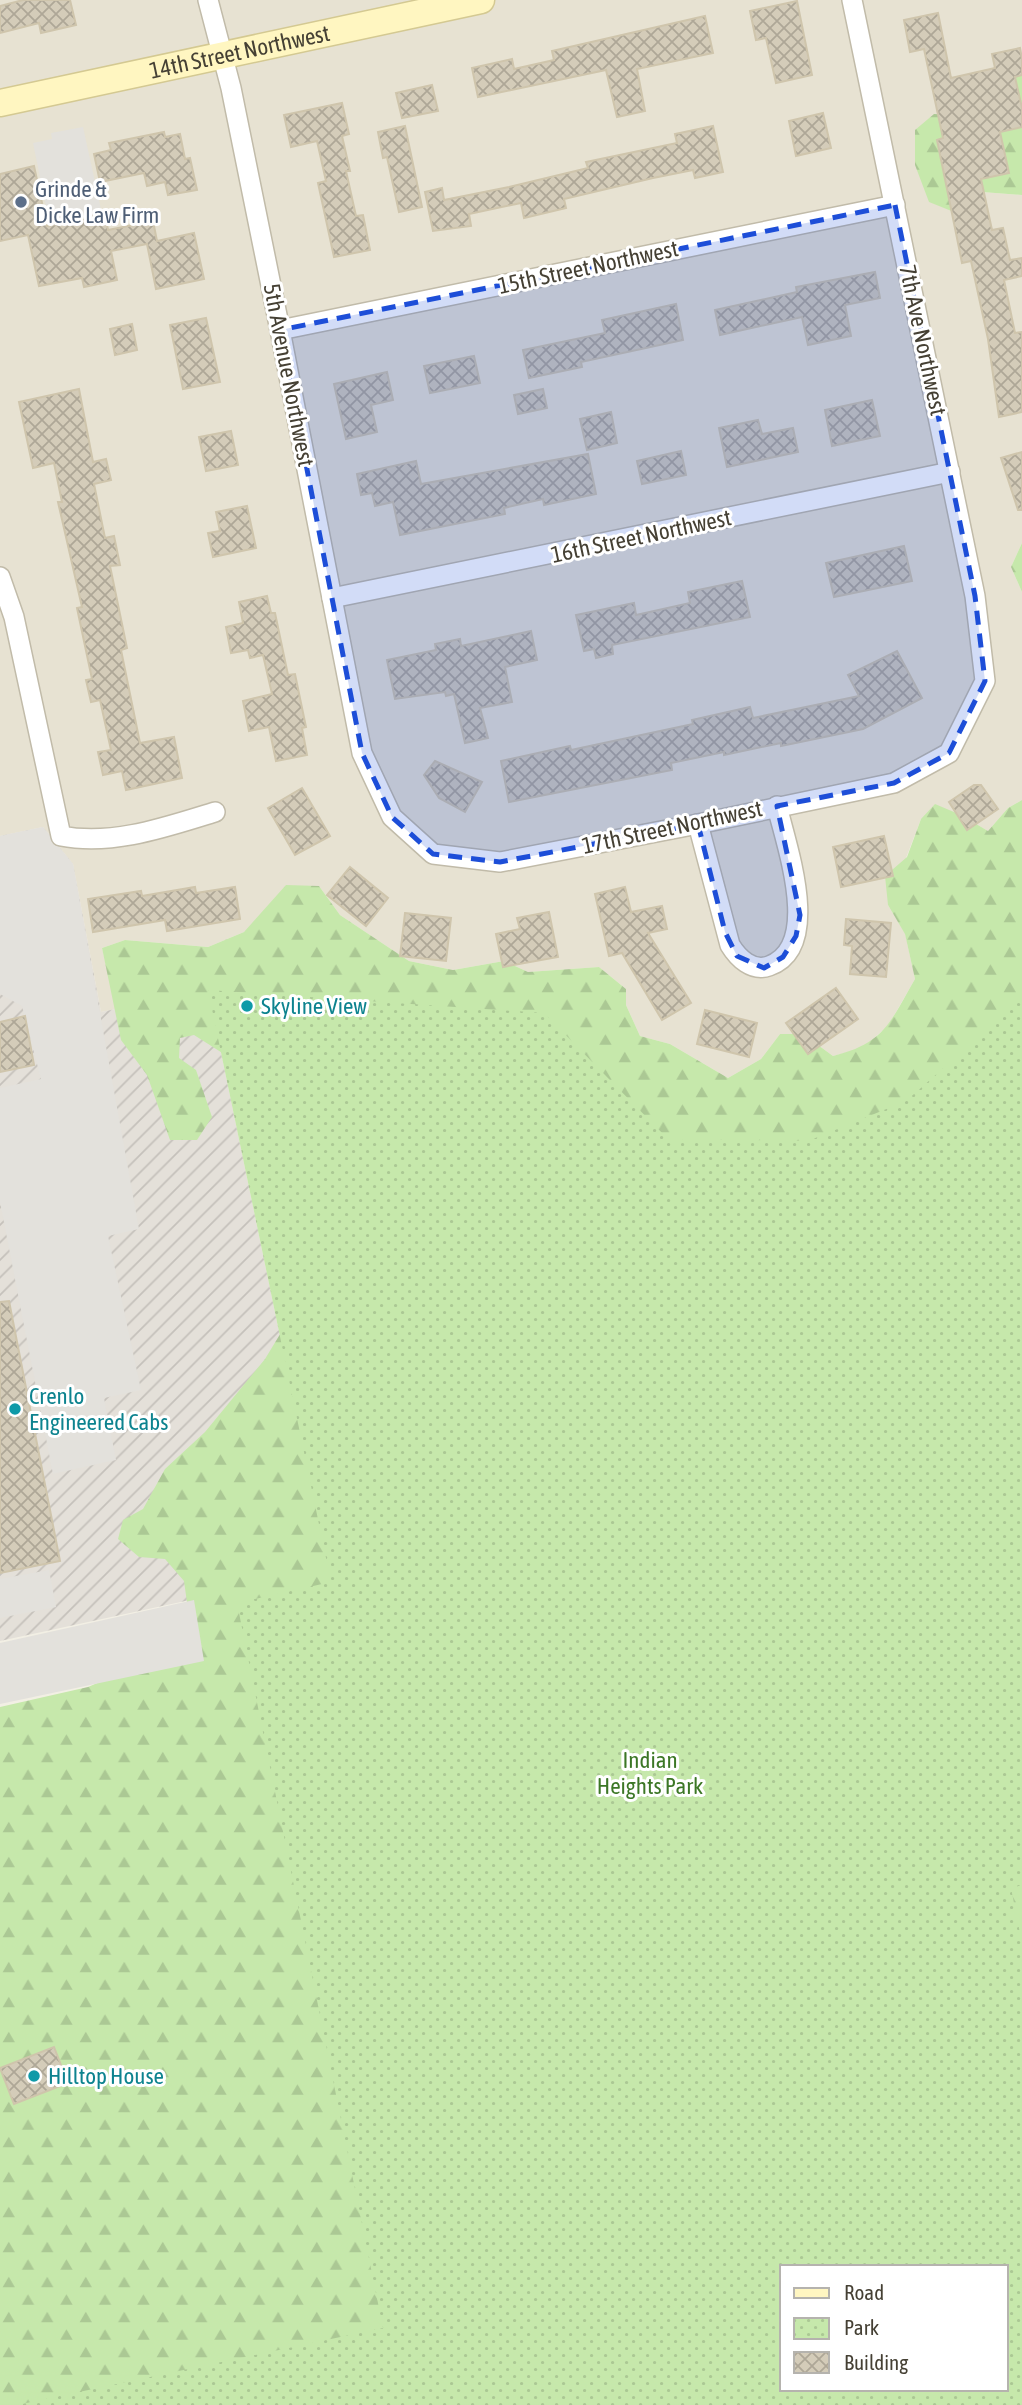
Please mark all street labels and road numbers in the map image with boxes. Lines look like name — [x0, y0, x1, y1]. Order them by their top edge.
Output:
street label: 14th Street Northwest — [147, 20, 332, 84]
street label: 15th Street Northwest — [496, 235, 680, 299]
street label: 7th Ave Northwest — [894, 262, 952, 418]
street label: 5th Avenue Northwest — [258, 281, 320, 469]
street label: 16th Street Northwest — [549, 504, 733, 568]
street label: 17th Street Northwest — [580, 795, 764, 859]

